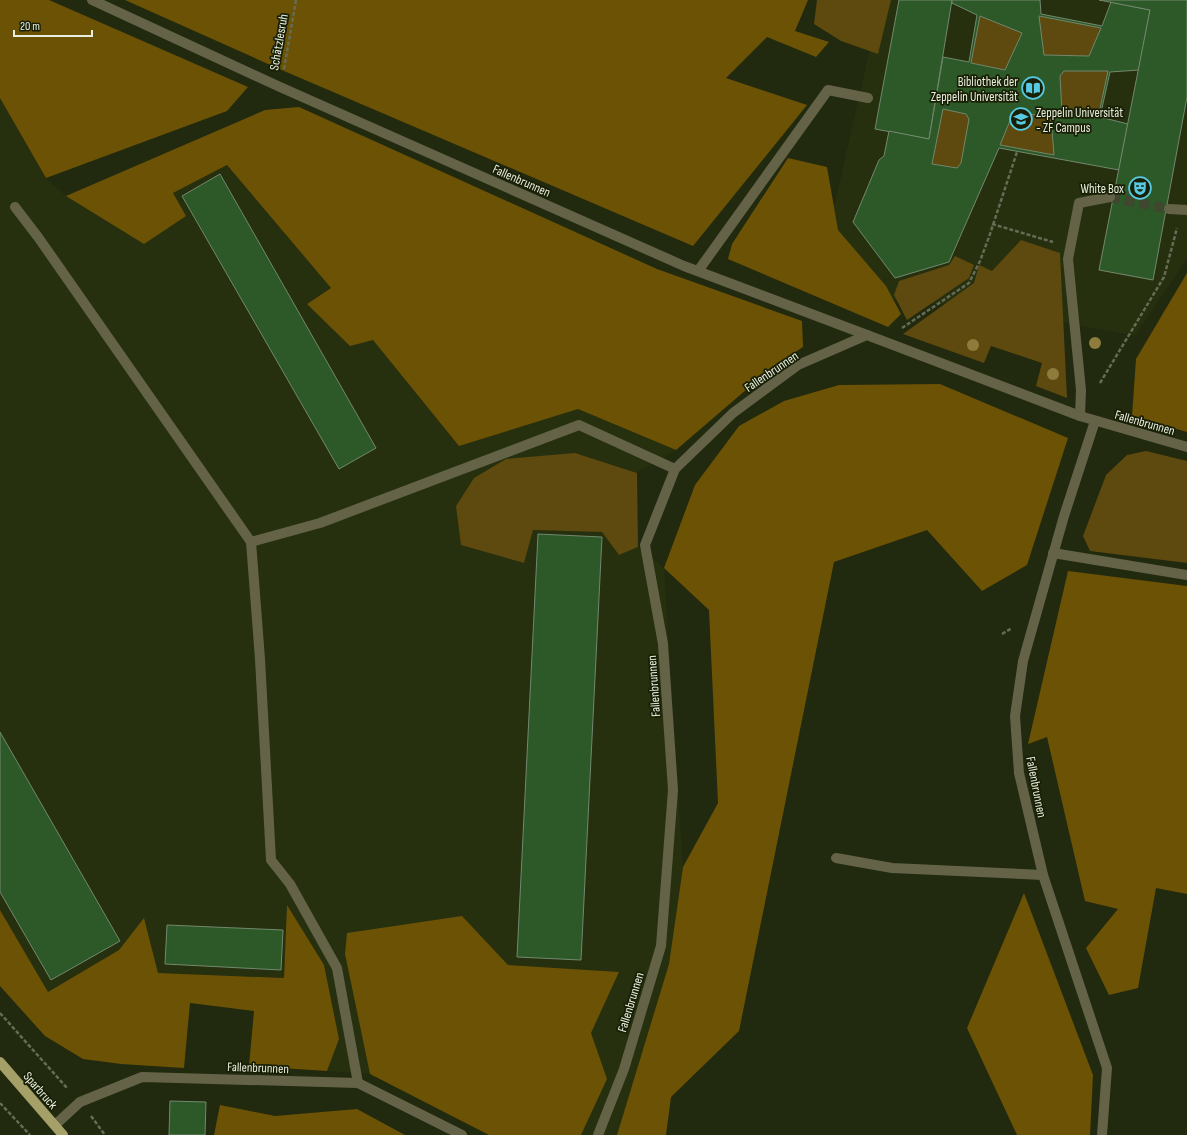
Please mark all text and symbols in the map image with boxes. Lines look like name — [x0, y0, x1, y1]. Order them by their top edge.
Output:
scale bar — [14, 12, 92, 38]
street label: Schätzlesruh — [266, 13, 292, 72]
text: 20 m — [20, 19, 40, 34]
place label: Bibliothek der Zeppelin Universität — [931, 74, 1018, 105]
library icon: Bibliothek der Zeppelin Universität — [1020, 75, 1046, 101]
place label: Zeppelin Universität - ZF Campus — [1036, 105, 1123, 136]
school or university icon: Zeppelin Universität - ZF Campus — [1008, 106, 1034, 132]
street label: Fallenbrunnen — [490, 161, 553, 201]
theatre icon: White Box — [1127, 175, 1153, 201]
place label: White Box — [1080, 181, 1124, 197]
street label: Fallenbrunnen — [741, 348, 802, 396]
street label: Fallenbrunnen — [1113, 407, 1177, 439]
street label: Fallenbrunnen — [644, 655, 664, 717]
street label: Fallenbrunnen — [1022, 755, 1050, 819]
street label: Fallenbrunnen — [614, 970, 648, 1034]
street label: Fallenbrunnen — [227, 1059, 289, 1077]
street label: Sparbruck — [20, 1069, 61, 1113]

